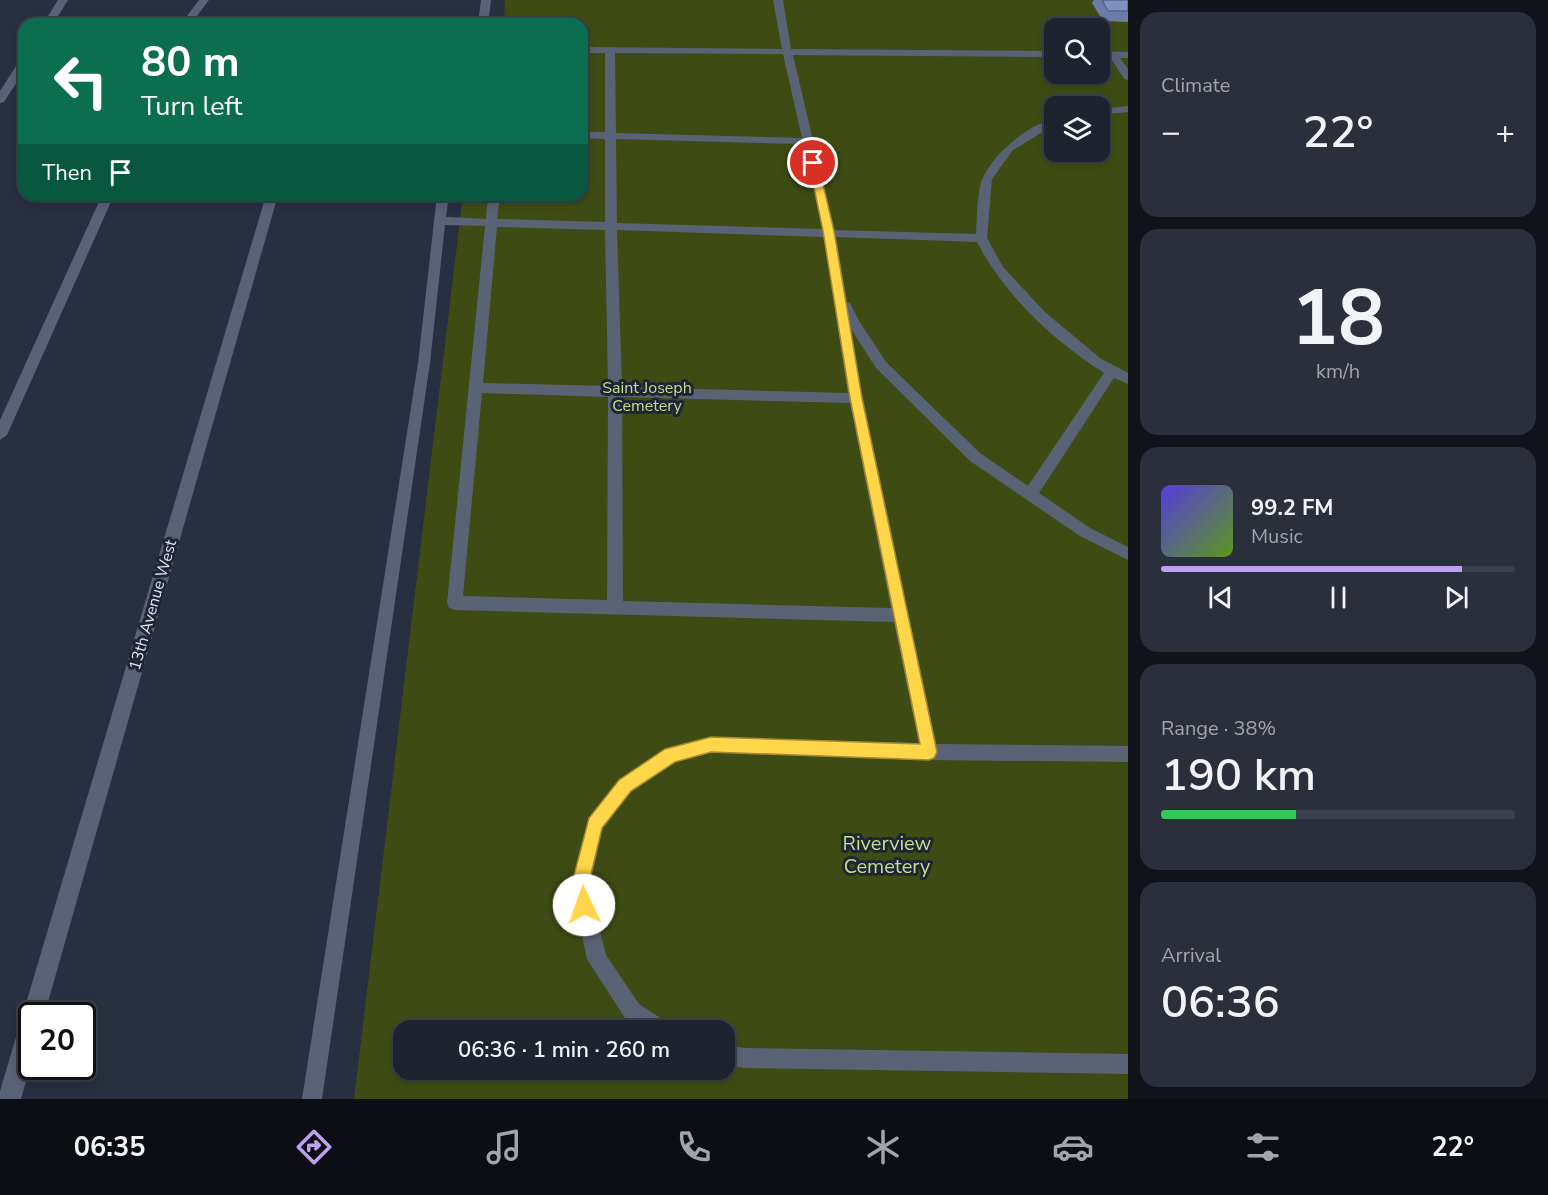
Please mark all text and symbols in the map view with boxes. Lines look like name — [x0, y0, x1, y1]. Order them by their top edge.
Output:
map controls — [1044, 18, 1110, 162]
button: search — [1044, 18, 1110, 84]
text: 80 m — [141, 34, 240, 91]
icon: left — [42, 42, 120, 120]
text: Climate — [1161, 72, 1230, 99]
text: Turn left — [141, 88, 242, 125]
button: layers — [1044, 96, 1110, 162]
text: 22° — [1303, 102, 1373, 163]
text: − — [1161, 110, 1181, 155]
text: + — [1495, 110, 1515, 155]
pin — [787, 137, 838, 188]
icon: arrive — [796, 146, 829, 179]
icon: arrive — [104, 156, 137, 189]
text: Then — [42, 158, 92, 188]
text: 18 — [1291, 265, 1385, 372]
text: km/h — [1316, 358, 1360, 385]
park label: Saint Joseph Cemetery — [602, 377, 692, 417]
text: 99.2 FM — [1251, 493, 1333, 523]
text: Music — [1251, 523, 1303, 550]
street label: 13th Avenue West — [124, 537, 182, 673]
icon: previous — [1204, 581, 1237, 614]
icon: pause — [1322, 581, 1355, 614]
icon: next — [1440, 581, 1473, 614]
text: Range · 38% — [1161, 715, 1276, 742]
text: 190 km — [1161, 745, 1316, 806]
park label: Riverview Cemetery — [843, 830, 932, 880]
position arrow — [552, 873, 616, 937]
text: Arrival — [1161, 942, 1221, 969]
text: 06:36 — [1161, 972, 1280, 1033]
speed limit sign: 20 — [18, 1002, 96, 1080]
text: 06:36 · 1 min · 260 m — [458, 1035, 670, 1065]
icon: directions — [293, 1126, 335, 1168]
icon: music — [483, 1126, 525, 1168]
icon: phone — [673, 1126, 715, 1168]
icon: climate — [862, 1126, 904, 1168]
icon: car — [1052, 1126, 1094, 1168]
icon: filters — [1242, 1126, 1284, 1168]
text: 06:35 — [74, 1129, 145, 1166]
text: 22° — [1431, 1129, 1474, 1166]

